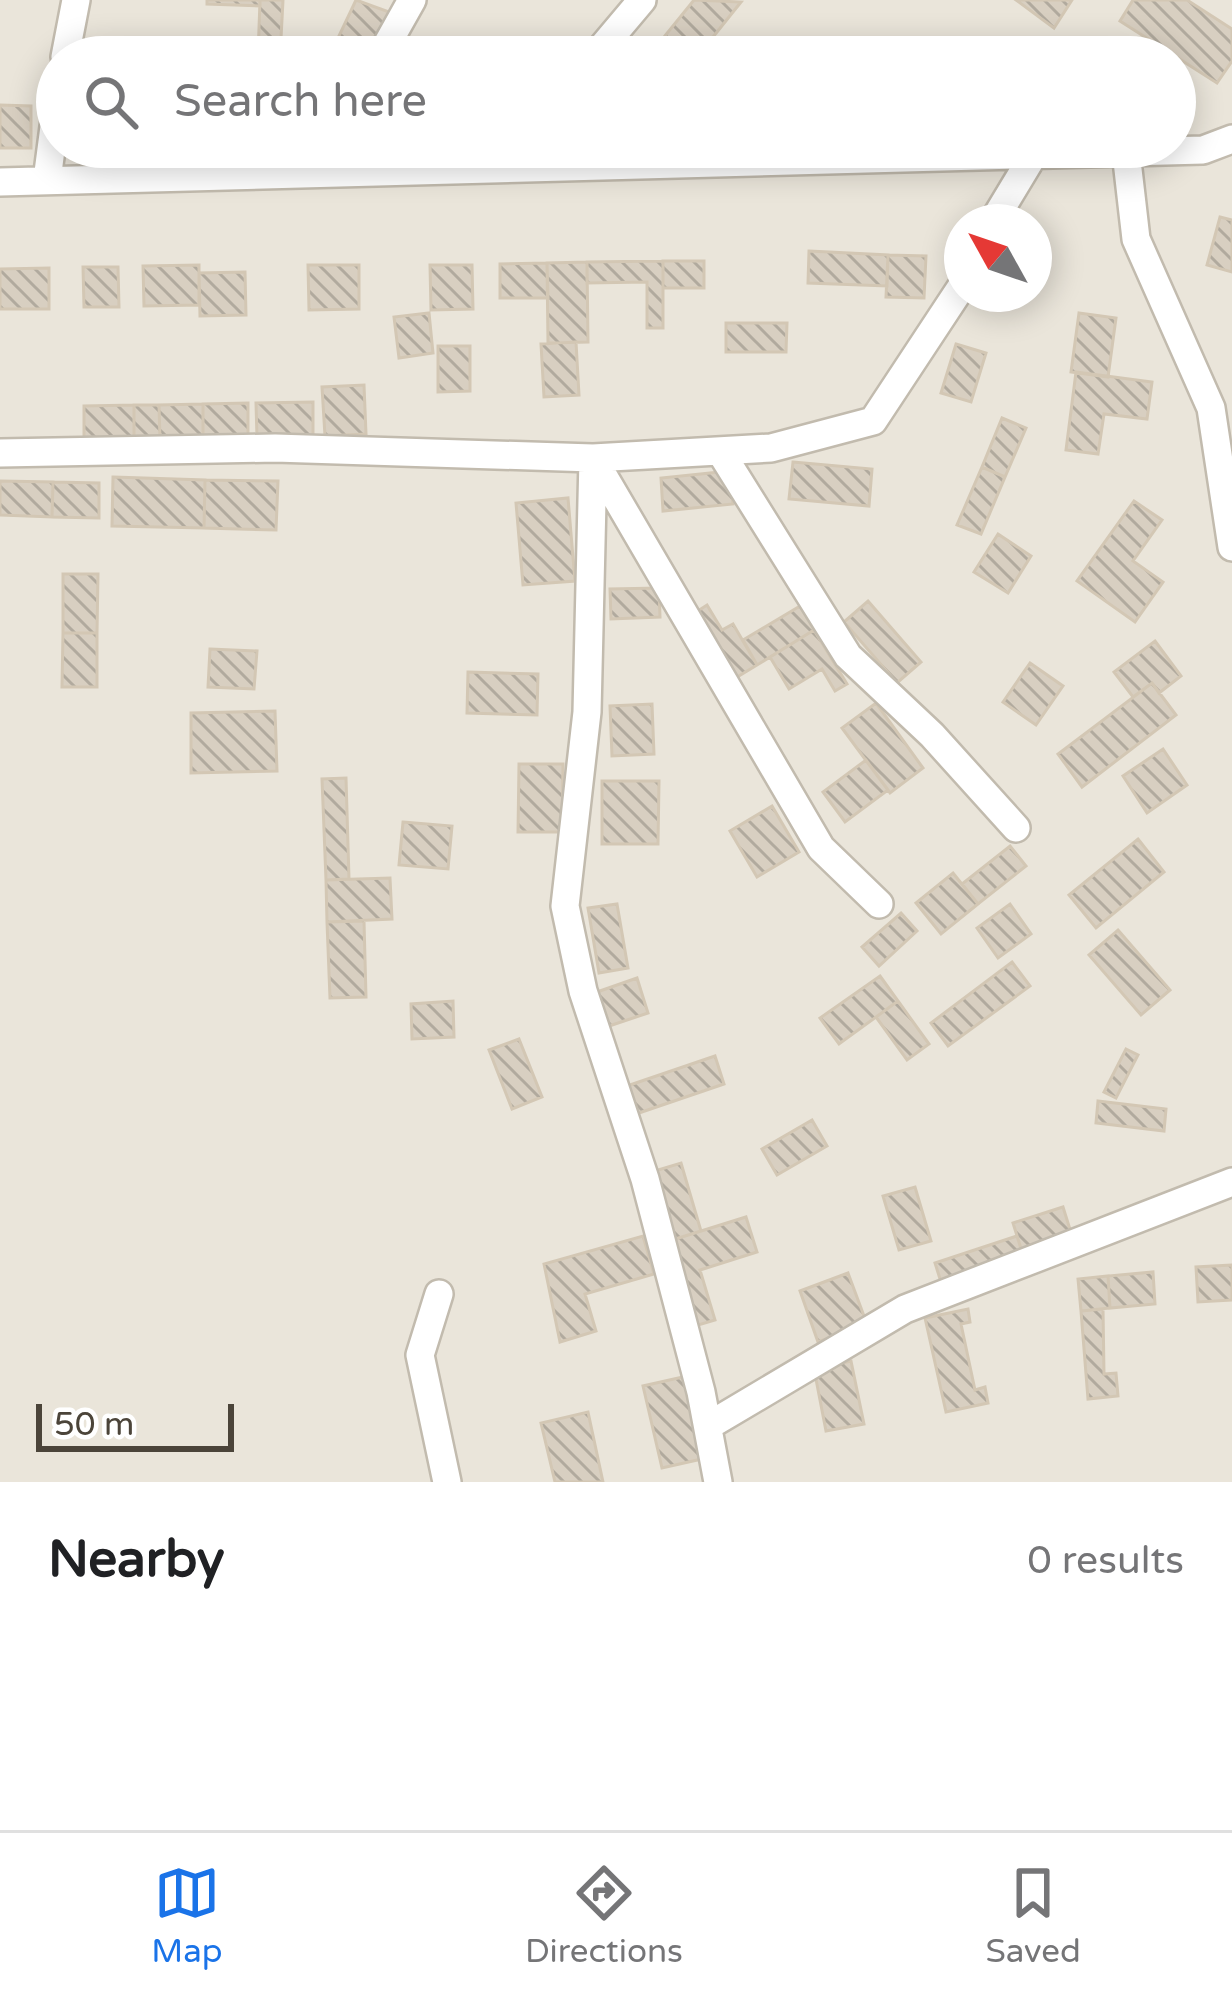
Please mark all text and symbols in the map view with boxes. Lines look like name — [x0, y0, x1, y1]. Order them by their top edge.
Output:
search box — [36, 36, 1196, 168]
icon: search — [78, 69, 144, 135]
text: Search here — [174, 75, 427, 129]
north arrow — [944, 204, 1052, 312]
scale bar — [36, 1398, 234, 1451]
text: 50 m — [54, 1405, 134, 1444]
text: Nearby — [48, 1529, 225, 1591]
text: 0 results — [1027, 1537, 1184, 1584]
tab: Map — [151, 1860, 223, 1971]
tab: Directions — [525, 1860, 683, 1971]
tab: Saved — [985, 1860, 1081, 1971]

